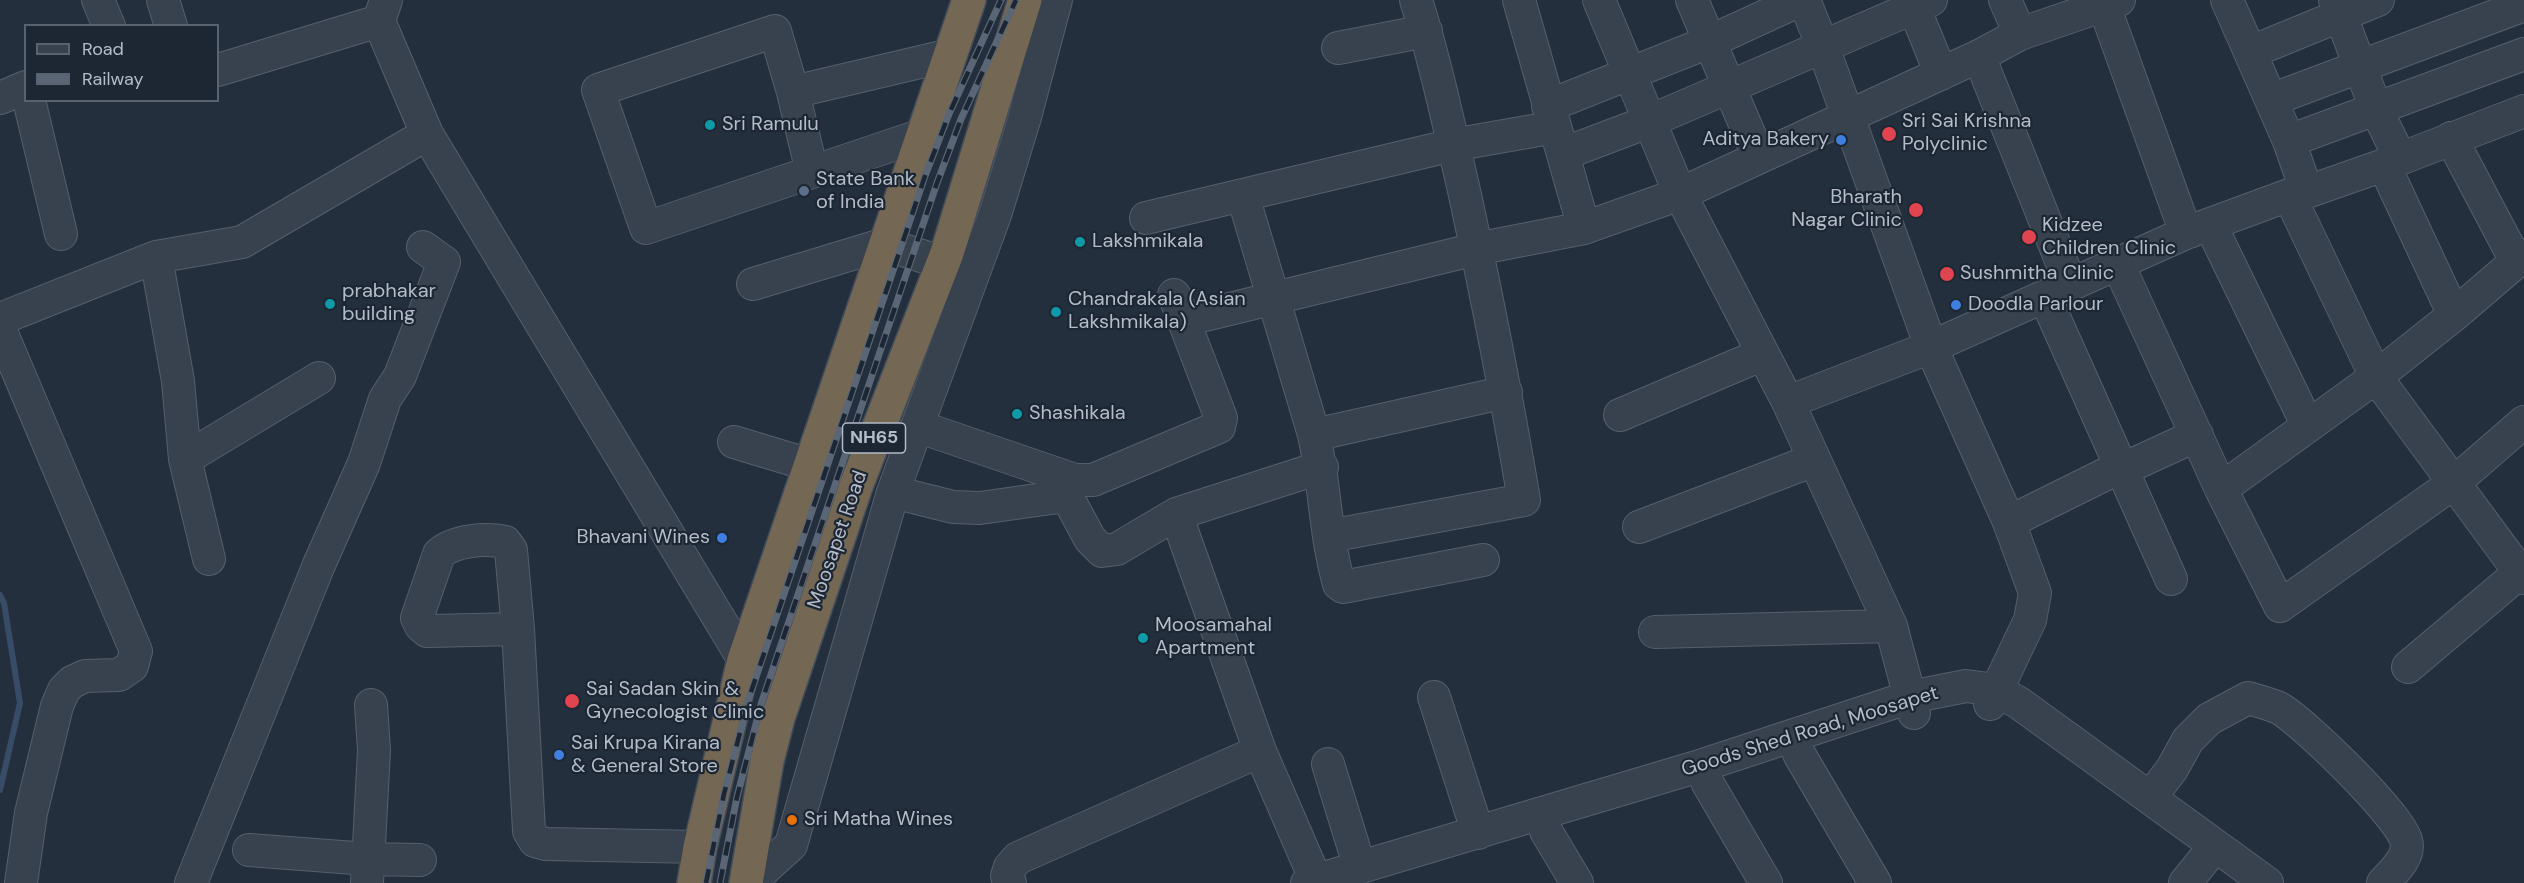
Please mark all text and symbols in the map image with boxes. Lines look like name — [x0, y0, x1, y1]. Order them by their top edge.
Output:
legend — [24, 24, 219, 102]
text: Road — [82, 37, 124, 61]
text: Railway — [82, 67, 144, 91]
place label: Sri Sai Krishna Polyclinic — [1902, 110, 2031, 157]
place label: Sri Ramulu — [722, 113, 819, 137]
marker: Sri Ramulu — [703, 118, 717, 132]
marker: Sri Sai Krishna Polyclinic — [1880, 125, 1898, 143]
place label: Aditya Bakery — [1702, 128, 1829, 152]
marker: Aditya Bakery — [1834, 133, 1848, 147]
place label: State Bank of India — [816, 168, 915, 215]
marker: State Bank of India — [797, 184, 811, 198]
place label: Bharath Nagar Clinic — [1791, 186, 1902, 233]
marker: Bharath Nagar Clinic — [1907, 201, 1925, 219]
place label: Kidzee Children Clinic — [2042, 214, 2176, 261]
marker: Kidzee Children Clinic — [2020, 228, 2038, 246]
place label: Lakshmikala — [1092, 230, 1203, 254]
marker: Lakshmikala — [1073, 235, 1087, 249]
place label: Sushmitha Clinic — [1960, 262, 2114, 286]
marker: Sushmitha Clinic — [1938, 265, 1956, 283]
place label: prabhakar building — [342, 280, 436, 327]
place label: Chandrakala (Asian Lakshmikala) — [1068, 288, 1246, 335]
place label: Doodla Parlour — [1968, 293, 2103, 317]
marker: prabhakar building — [323, 297, 337, 311]
marker: Doodla Parlour — [1949, 298, 1963, 312]
marker: Chandrakala (Asian Lakshmikala) — [1049, 305, 1063, 319]
place label: Shashikala — [1029, 402, 1126, 426]
marker: Shashikala — [1010, 407, 1024, 421]
road number: NH65 — [842, 423, 906, 453]
street label: Moosapet Road — [803, 468, 873, 612]
place label: Bhavani Wines — [576, 526, 710, 550]
marker: Bhavani Wines — [715, 531, 729, 545]
place label: Moosamahal Apartment — [1155, 614, 1272, 661]
marker: Moosamahal Apartment — [1136, 631, 1150, 645]
place label: Sai Sadan Skin & Gynecologist Clinic — [586, 678, 764, 725]
street label: Goods Shed Road, Moosapet — [1679, 681, 1941, 783]
marker: Sai Sadan Skin & Gynecologist Clinic — [563, 692, 581, 710]
place label: Sai Krupa Kirana & General Store — [571, 732, 720, 779]
marker: Sai Krupa Kirana & General Store — [552, 748, 566, 762]
place label: Sri Matha Wines — [804, 808, 953, 832]
marker: Sri Matha Wines — [785, 813, 799, 827]

